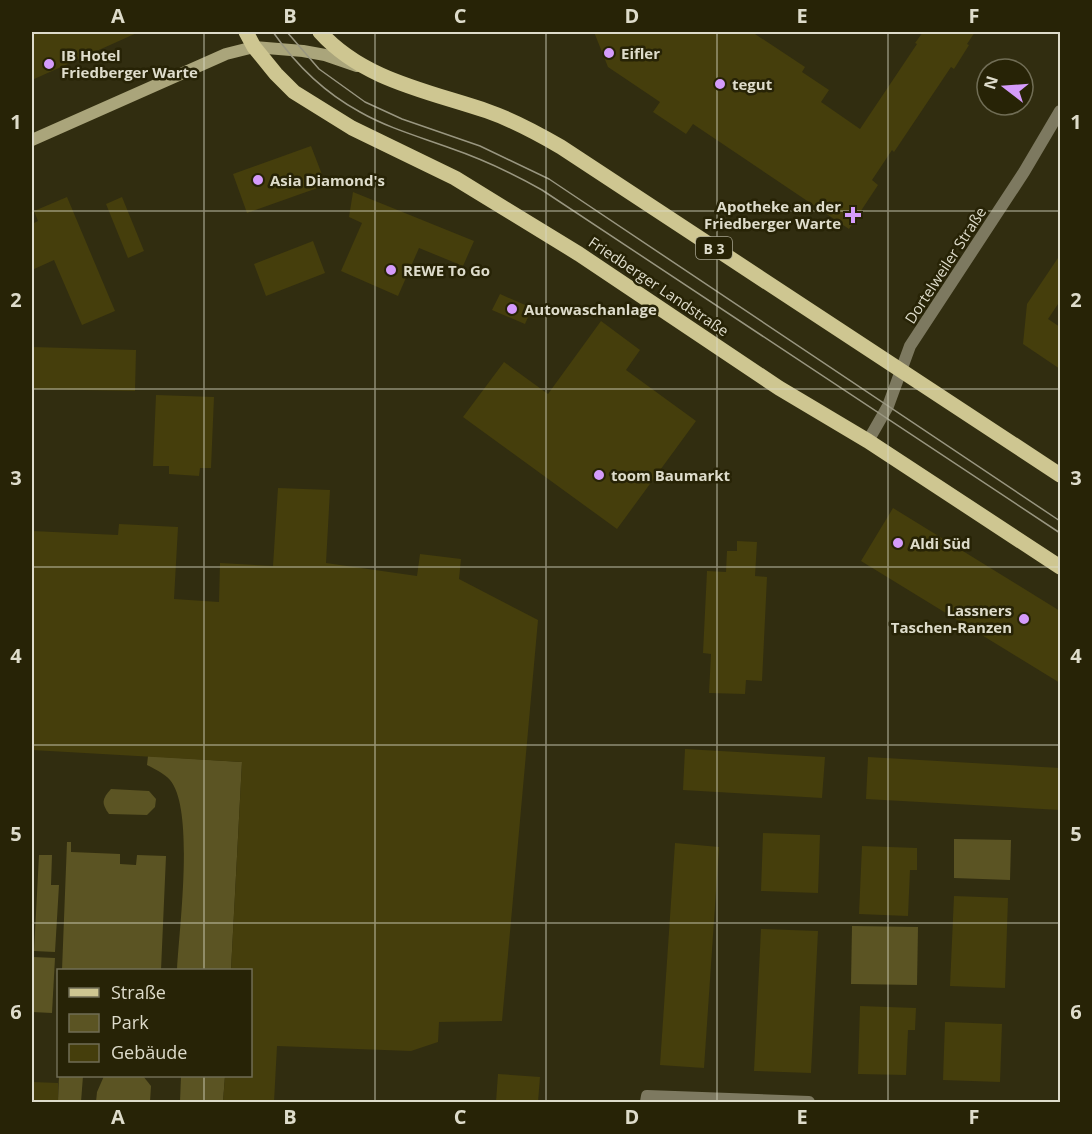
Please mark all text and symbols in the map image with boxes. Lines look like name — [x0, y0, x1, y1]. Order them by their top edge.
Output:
text: A — [111, 2, 125, 29]
text: B — [283, 2, 297, 29]
text: C — [454, 2, 467, 29]
text: D — [625, 2, 639, 29]
text: E — [796, 2, 808, 29]
text: F — [969, 2, 979, 29]
place label: Eifler — [621, 43, 660, 63]
place label: IB Hotel Friedberger Warte — [61, 45, 198, 82]
marker: Eifler — [602, 46, 616, 60]
marker: IB Hotel Friedberger Warte — [42, 57, 56, 71]
north arrow — [975, 57, 1035, 117]
text: N — [978, 73, 1003, 92]
place label: tegut — [732, 74, 773, 94]
marker: tegut — [713, 77, 727, 91]
text: 1 — [10, 108, 22, 135]
text: 1 — [1070, 108, 1082, 135]
place label: Asia Diamond's — [270, 170, 385, 190]
marker: Asia Diamond's — [251, 173, 265, 187]
place label: Apotheke an der Friedberger Warte — [704, 196, 841, 233]
street label: Dortelweiler Straße — [900, 203, 990, 327]
marker: Apotheke an der Friedberger Warte — [846, 208, 860, 222]
street label: Friedberger Landstraße — [585, 232, 733, 340]
road number: B 3 — [696, 237, 732, 259]
place label: REWE To Go — [403, 260, 490, 280]
marker: REWE To Go — [384, 263, 398, 277]
text: 2 — [10, 286, 22, 313]
text: 2 — [1070, 286, 1082, 313]
place label: Autowaschanlage — [524, 299, 657, 319]
marker: Autowaschanlage — [505, 302, 519, 316]
text: 3 — [10, 464, 22, 491]
text: 3 — [1070, 464, 1082, 491]
place label: toom Baumarkt — [611, 465, 731, 485]
marker: toom Baumarkt — [592, 468, 606, 482]
place label: Aldi Süd — [910, 533, 971, 553]
marker: Aldi Süd — [891, 536, 905, 550]
place label: Lassners Taschen-Ranzen — [891, 600, 1012, 637]
marker: Lassners Taschen-Ranzen — [1017, 612, 1031, 626]
text: 4 — [10, 642, 22, 669]
text: 4 — [1070, 642, 1082, 669]
text: 5 — [10, 820, 22, 847]
text: 5 — [1070, 820, 1082, 847]
legend — [57, 969, 252, 1077]
text: Straße — [111, 980, 166, 1004]
text: 6 — [10, 998, 22, 1025]
text: 6 — [1070, 998, 1082, 1025]
text: Park — [111, 1010, 149, 1034]
text: Gebäude — [111, 1040, 187, 1064]
text: A — [111, 1103, 125, 1130]
text: B — [283, 1103, 297, 1130]
text: C — [454, 1103, 467, 1130]
text: D — [625, 1103, 639, 1130]
text: E — [796, 1103, 808, 1130]
text: F — [969, 1103, 979, 1130]

